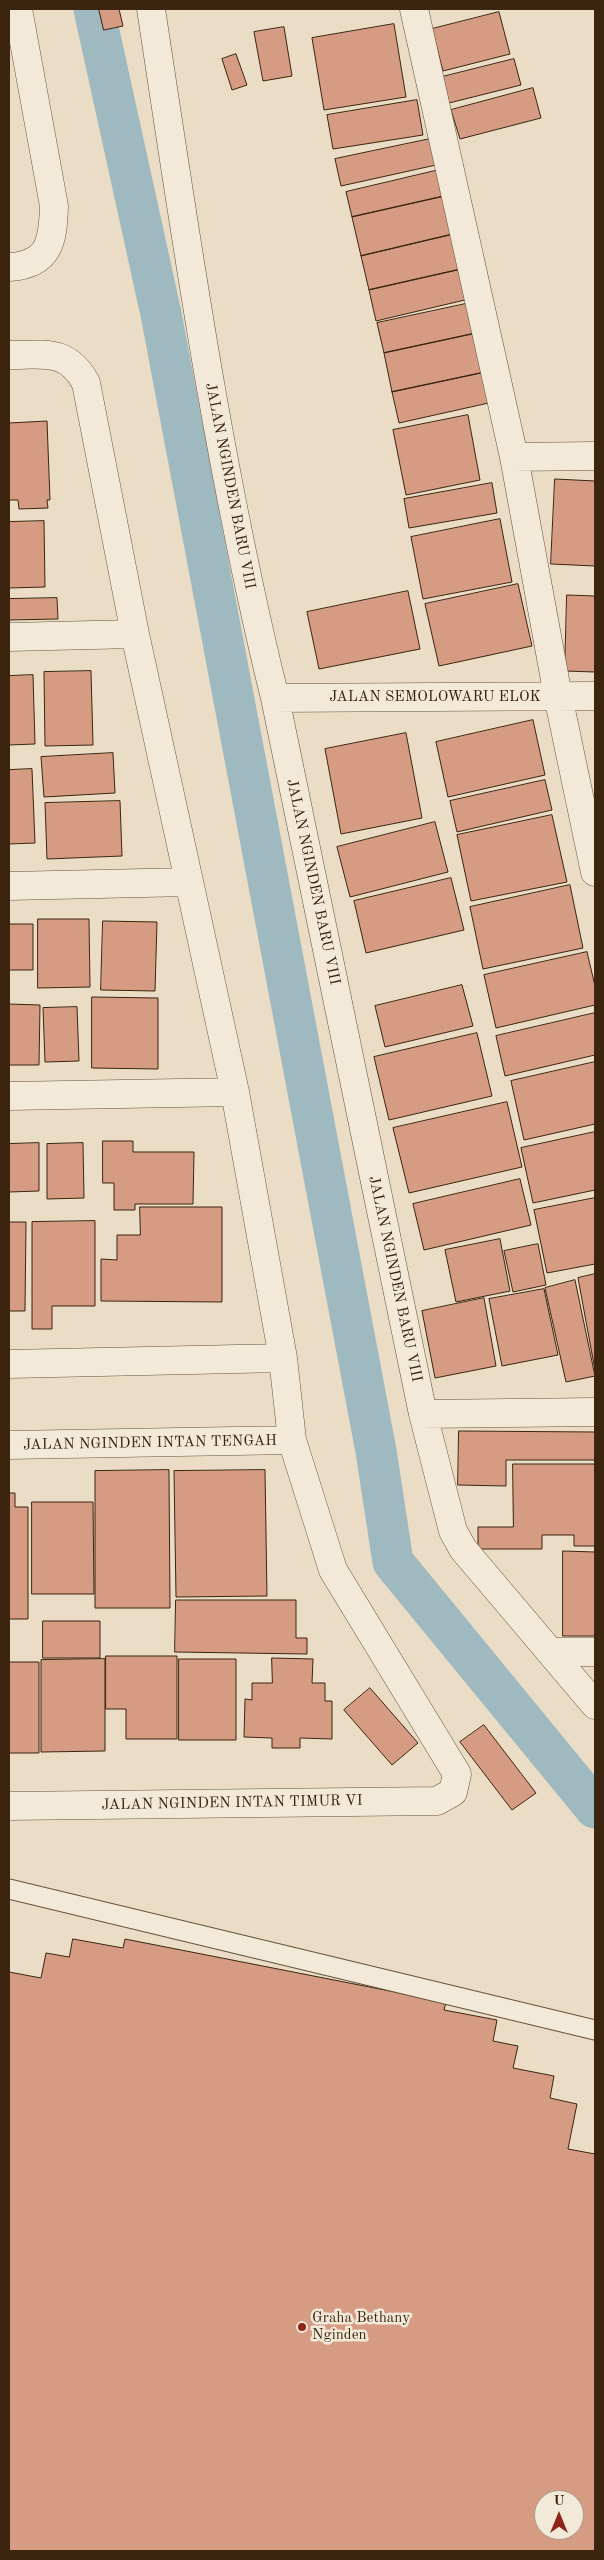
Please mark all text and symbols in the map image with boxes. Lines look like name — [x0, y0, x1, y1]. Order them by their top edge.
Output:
street label: JALAN NGINDEN BARU VIII — [201, 381, 259, 591]
street label: JALAN SEMOLOWARU ELOK — [329, 688, 541, 706]
street label: JALAN NGINDEN BARU VIII — [282, 777, 344, 987]
street label: JALAN NGINDEN BARU VIII — [364, 1174, 426, 1384]
street label: JALAN NGINDEN INTAN TENGAH — [23, 1432, 277, 1454]
street label: JALAN NGINDEN INTAN TIMUR VI — [101, 1792, 363, 1814]
place label: Graha Bethany Nginden — [312, 2309, 410, 2344]
marker: Graha Bethany Nginden — [296, 2321, 308, 2333]
north arrow — [534, 2490, 584, 2540]
text: U — [553, 2494, 565, 2508]

